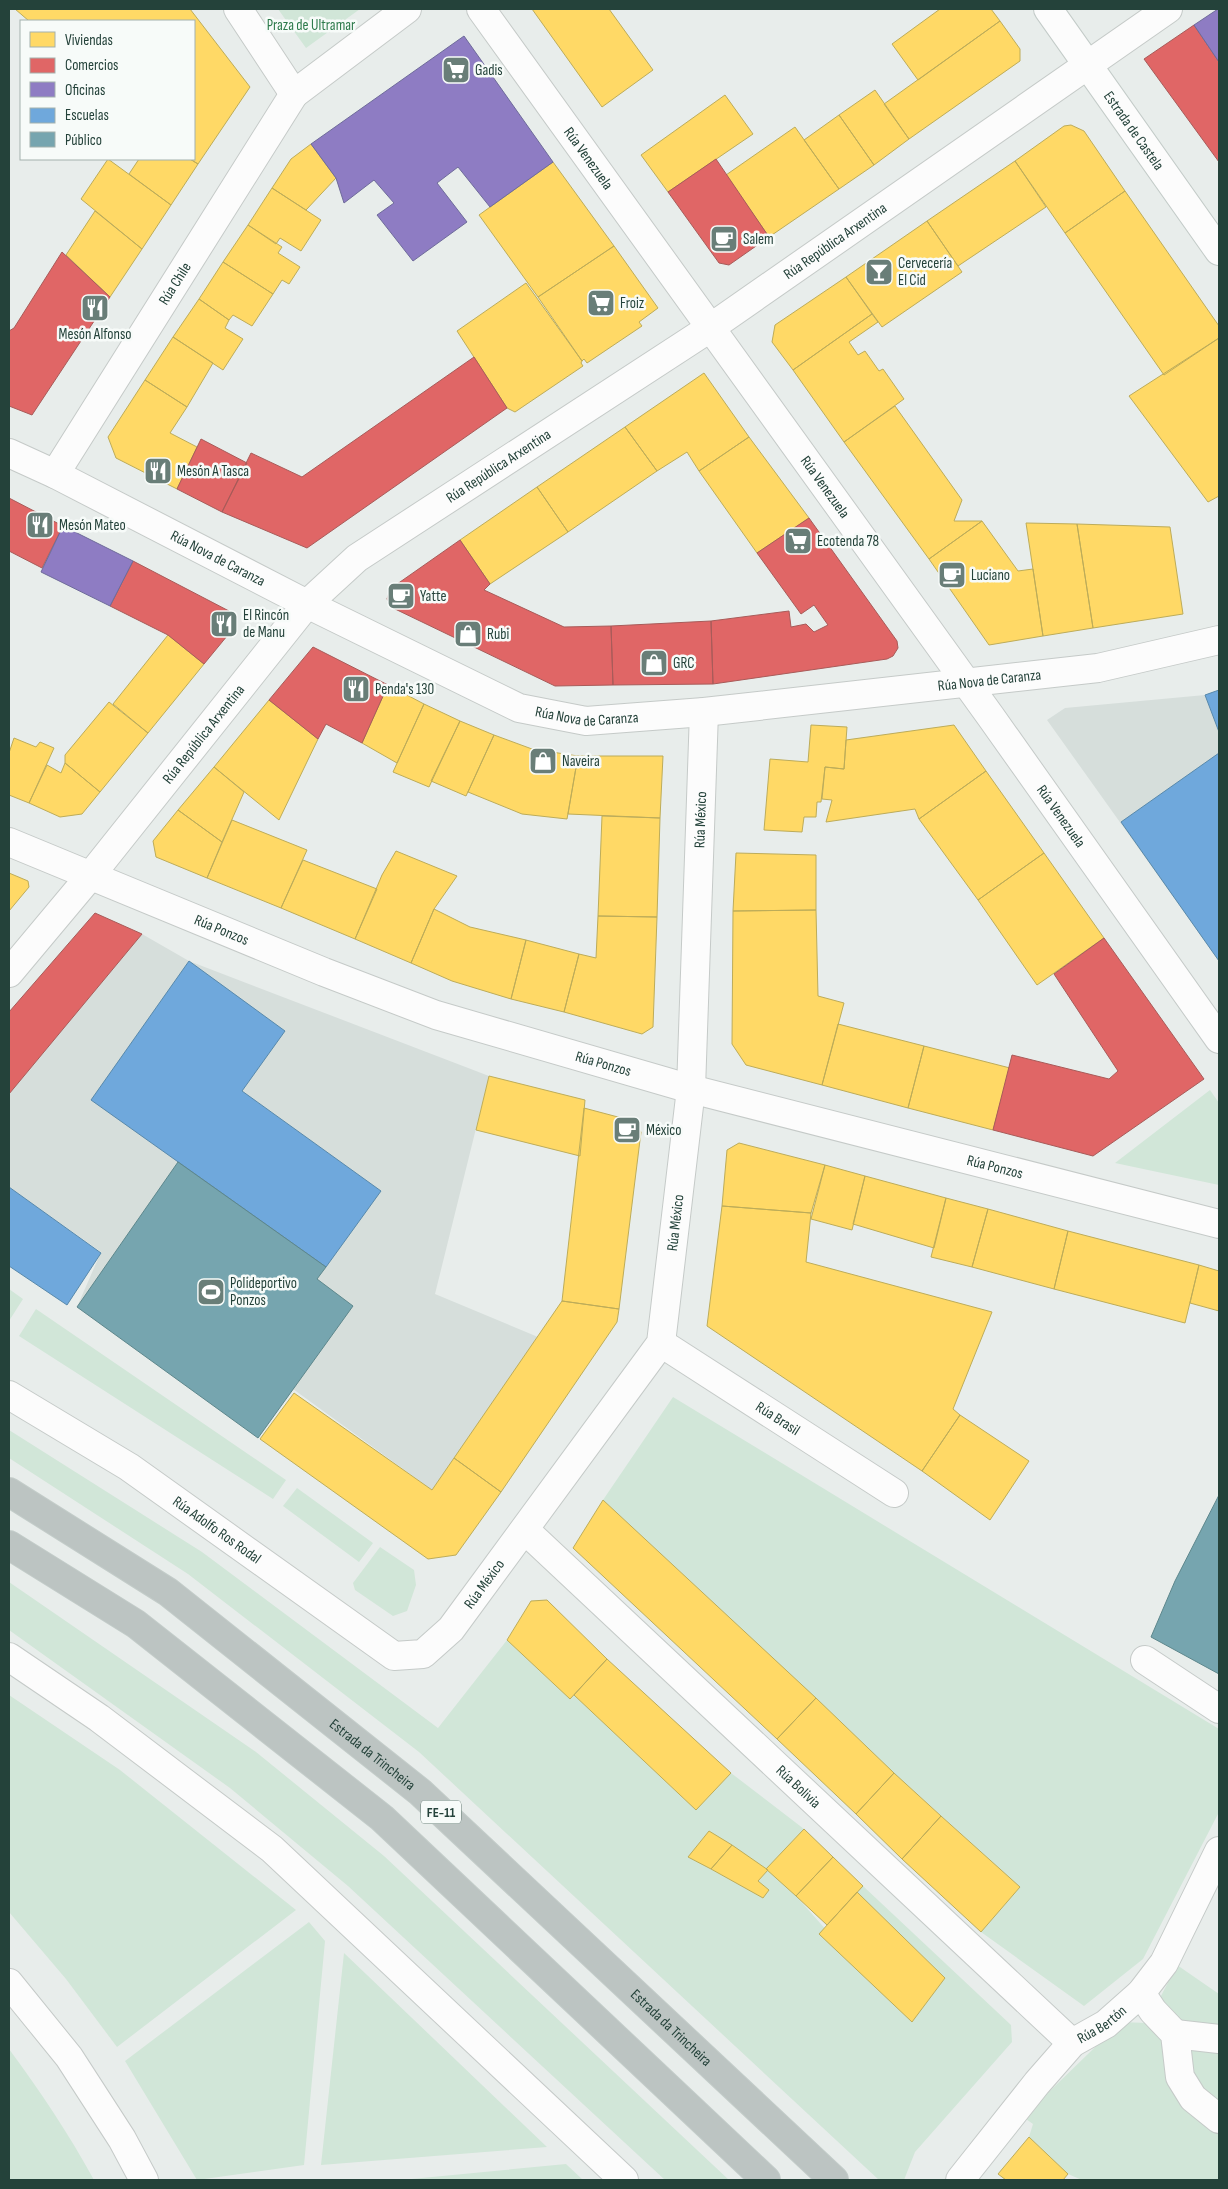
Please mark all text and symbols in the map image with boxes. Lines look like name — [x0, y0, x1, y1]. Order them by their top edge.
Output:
park label: Praza de Ultramar — [267, 16, 356, 35]
legend — [20, 20, 195, 160]
text: Viviendas — [65, 31, 113, 50]
supermarket icon: Gadis — [441, 55, 471, 85]
text: Comercios — [65, 56, 119, 75]
place label: Gadis — [475, 61, 503, 80]
text: Oficinas — [65, 81, 105, 100]
street label: Estrada de Castela — [1100, 87, 1169, 174]
text: Escuelas — [65, 106, 109, 125]
street label: Rúa Venezuela — [560, 123, 618, 193]
text: Público — [65, 131, 102, 150]
street label: Rúa República Arxentina — [780, 198, 890, 283]
cafe icon: Salem — [709, 224, 739, 254]
place label: Salem — [743, 230, 774, 249]
place label: Cervecería El Cid — [898, 254, 952, 290]
bar icon: Cervecería El Cid — [864, 257, 894, 287]
street label: Rúa Chile — [154, 259, 195, 308]
supermarket icon: Froiz — [586, 288, 616, 318]
restaurant icon: Mesón Alfonso — [80, 293, 110, 323]
place label: Froiz — [620, 294, 645, 313]
place label: Mesón Alfonso — [58, 325, 132, 344]
street label: Rúa República Arxentina — [442, 425, 555, 507]
street label: Rúa Venezuela — [796, 452, 854, 522]
restaurant icon: Mesón A Tasca — [143, 456, 173, 486]
place label: Mesón A Tasca — [177, 462, 249, 481]
restaurant icon: Mesón Mateo — [25, 510, 55, 540]
place label: Mesón Mateo — [59, 516, 126, 535]
street label: Rúa Nova de Caranza — [168, 526, 269, 590]
supermarket icon: Ecotenda 78 — [783, 526, 813, 556]
place label: Ecotenda 78 — [817, 532, 879, 551]
cafe icon: Luciano — [937, 560, 967, 590]
place label: Luciano — [971, 566, 1010, 585]
cafe icon: Yatte — [386, 581, 416, 611]
place label: Yatte — [420, 587, 446, 606]
place label: El Rincón de Manu — [243, 606, 289, 642]
restaurant icon: El Rincón de Manu — [209, 609, 239, 639]
shop icon: Rubi — [453, 619, 483, 649]
place label: Rubi — [487, 625, 509, 644]
shop icon: GRC — [639, 648, 669, 678]
place label: GRC — [673, 654, 695, 673]
street label: Rúa Nova de Caranza — [937, 665, 1042, 695]
restaurant icon: Penda's 130 — [341, 674, 371, 704]
street label: Rúa República Arxentina — [158, 680, 249, 787]
place label: Penda's 130 — [375, 680, 434, 699]
street label: Rúa Nova de Caranza — [534, 702, 639, 731]
shop icon: Naveira — [528, 746, 558, 776]
place label: Naveira — [562, 752, 600, 771]
street label: Rúa Venezuela — [1032, 781, 1090, 851]
street label: Rúa México — [690, 791, 711, 849]
street label: Rúa Ponzos — [192, 910, 252, 949]
street label: Rúa Ponzos — [573, 1046, 633, 1081]
cafe icon: México — [612, 1115, 642, 1145]
place label: México — [646, 1121, 681, 1140]
street label: Rúa Ponzos — [965, 1150, 1025, 1183]
street label: Rúa México — [662, 1193, 688, 1252]
place label: Polideportivo Ponzos — [230, 1274, 297, 1310]
sports icon: Polideportivo Ponzos — [196, 1277, 226, 1307]
street label: Rúa Brasil — [752, 1397, 804, 1439]
street label: Rúa Adolfo Ros Rodal — [169, 1492, 265, 1568]
street label: Rúa México — [460, 1555, 509, 1612]
street label: Estrada da Trincheira — [326, 1714, 420, 1794]
street label: Rúa Bolivia — [772, 1761, 825, 1812]
road number: FE-11 — [421, 1800, 461, 1824]
street label: Estrada da Trincheira — [627, 1985, 716, 2070]
street label: Rúa Bertón — [1074, 2001, 1130, 2048]

